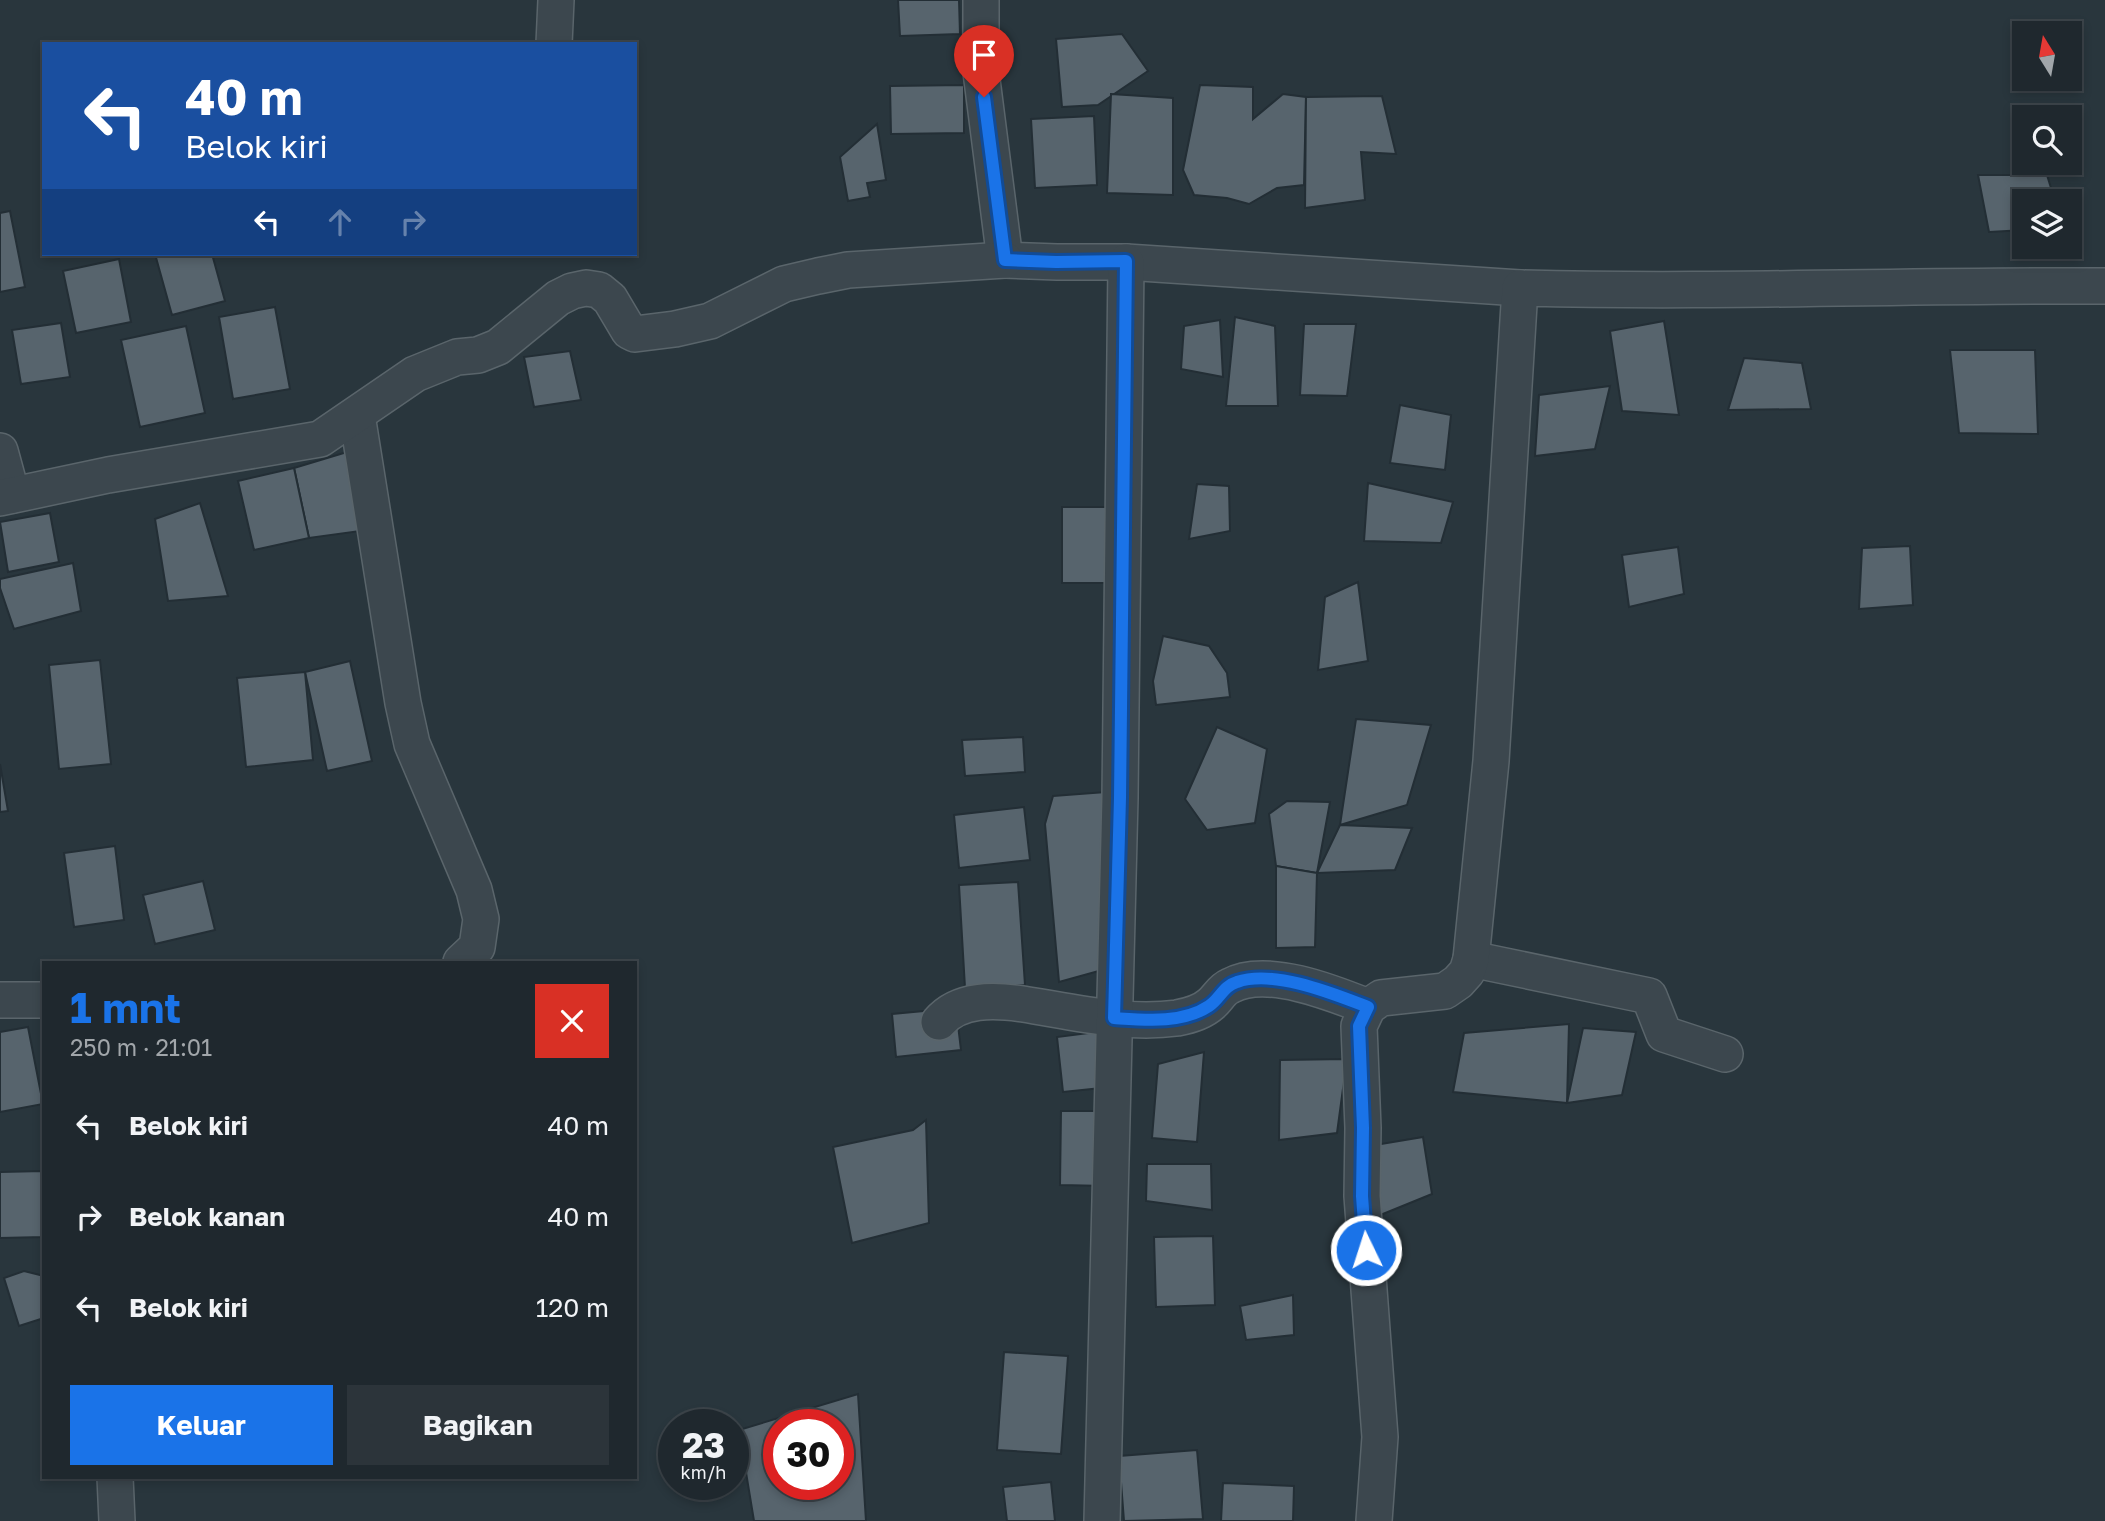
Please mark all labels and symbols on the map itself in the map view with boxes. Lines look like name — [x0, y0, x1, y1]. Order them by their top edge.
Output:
north arrow — [2012, 21, 2082, 91]
pin — [954, 25, 1014, 97]
position arrow — [1329, 1213, 1403, 1287]
speed limit sign: 30 — [763, 1409, 854, 1500]

